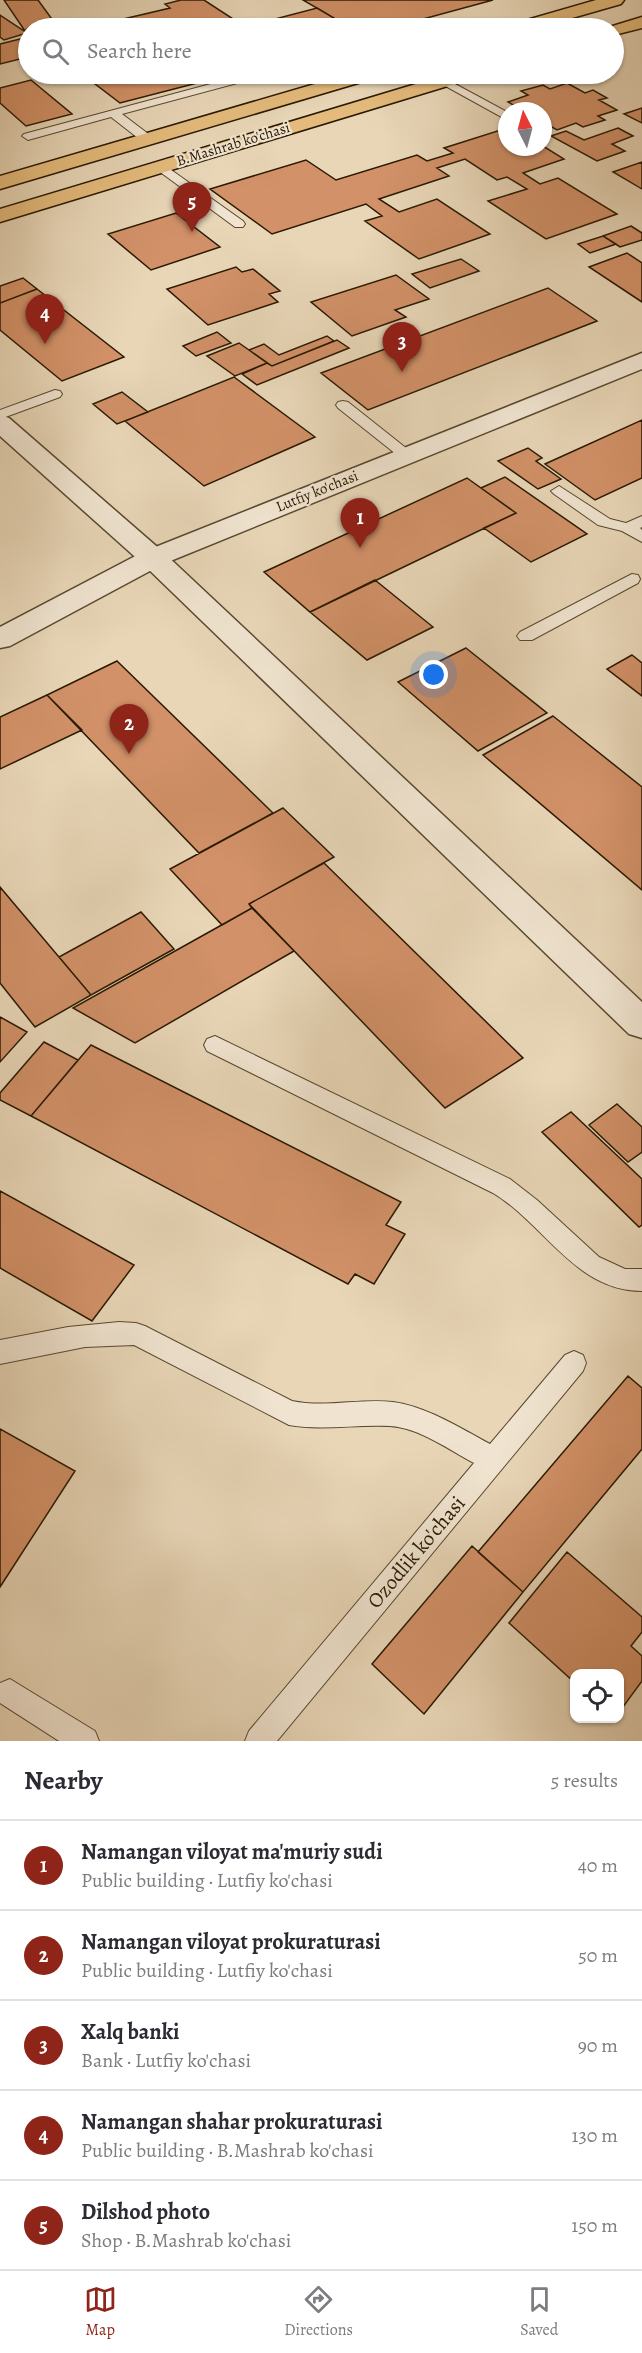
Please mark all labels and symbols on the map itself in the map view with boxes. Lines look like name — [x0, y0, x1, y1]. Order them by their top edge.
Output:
north arrow — [498, 102, 552, 156]
street label: B.Mashrab ko'chasi — [174, 117, 292, 171]
pin: 5 — [172, 182, 212, 232]
pin: 4 — [26, 294, 64, 344]
pin: 3 — [382, 322, 422, 372]
street label: Lutfiy ko'chasi — [273, 465, 361, 517]
pin: 1 — [340, 498, 380, 548]
your location — [419, 660, 448, 689]
pin: 2 — [110, 704, 148, 754]
street label: Ozodlik ko'chasi — [361, 1490, 471, 1614]

